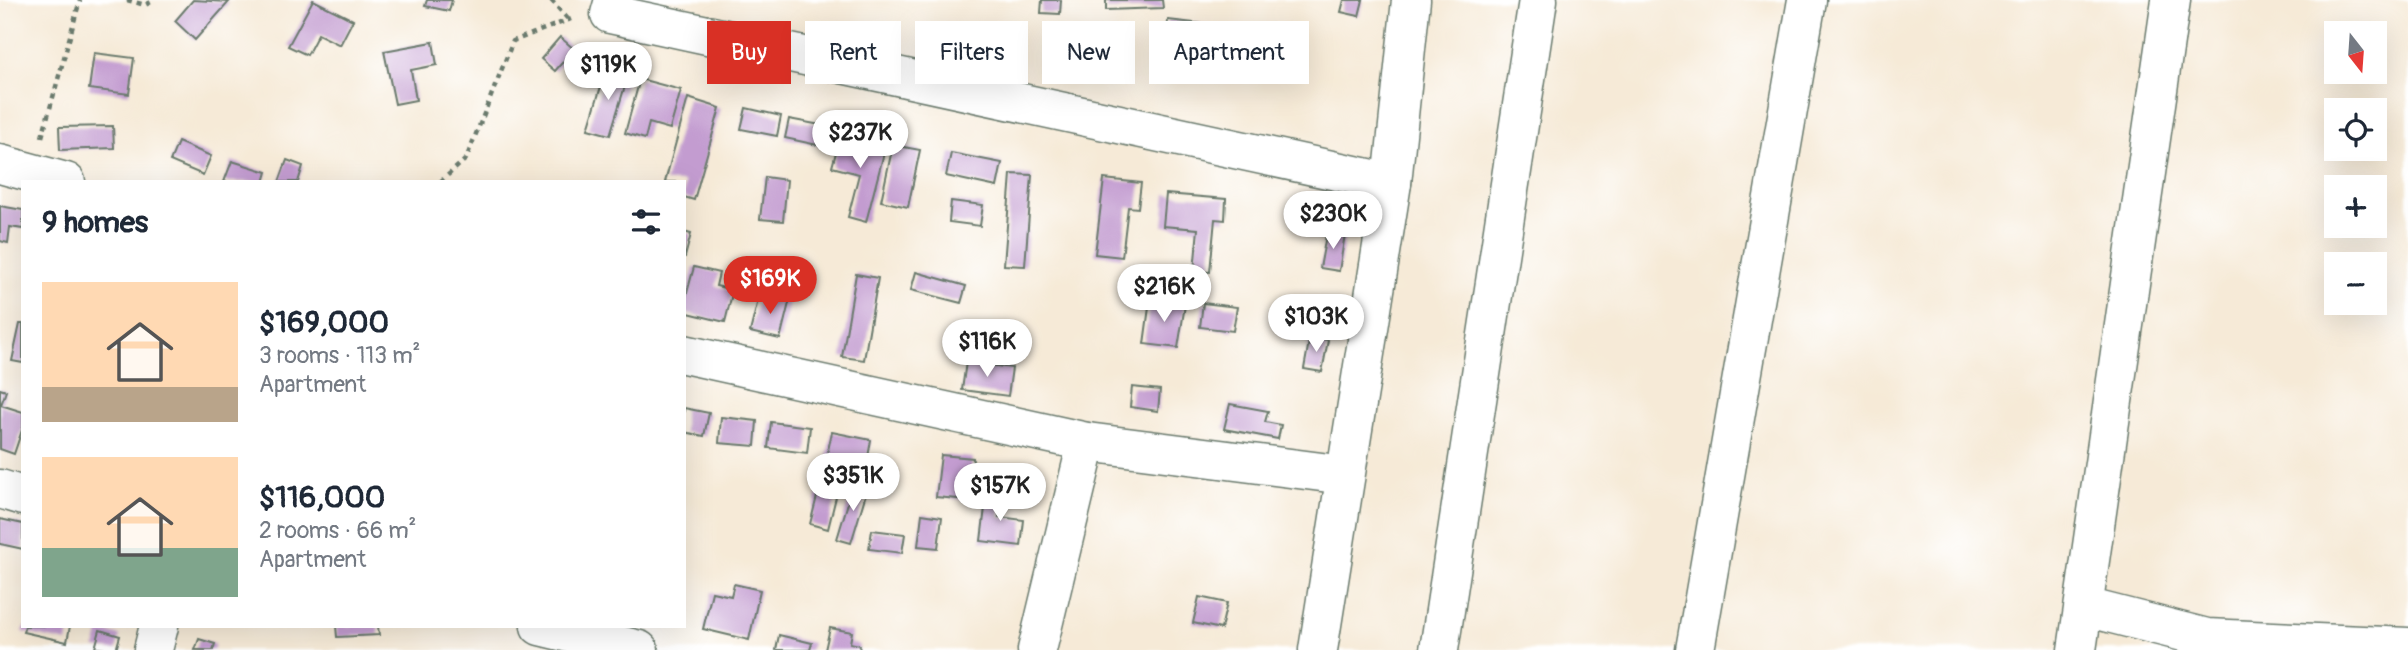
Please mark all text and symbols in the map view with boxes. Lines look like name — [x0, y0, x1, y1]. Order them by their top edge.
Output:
chip: Buy — [707, 21, 791, 84]
chip: Rent — [805, 21, 901, 84]
chip: Filters — [915, 21, 1028, 84]
chip: New — [1042, 21, 1135, 84]
chip: Apartment — [1149, 21, 1309, 84]
north arrow — [2324, 21, 2387, 84]
map controls — [2324, 21, 2387, 315]
pin: $119K — [559, 42, 657, 102]
text: $119K — [580, 50, 636, 79]
button: locate — [2324, 98, 2387, 161]
pin: $237K — [811, 110, 909, 170]
text: $237K — [828, 118, 892, 147]
button: + — [2324, 175, 2387, 238]
pin: $230K — [1284, 191, 1382, 251]
text: $230K — [1299, 199, 1367, 228]
icon: filters — [627, 203, 665, 241]
text: 9 homes — [42, 204, 148, 241]
button: − — [2324, 252, 2387, 315]
pin: $169K — [721, 256, 819, 316]
text: $169K — [740, 264, 800, 293]
pin: $216K — [1115, 264, 1213, 324]
text: $216K — [1133, 272, 1195, 301]
pin: $103K — [1267, 294, 1365, 354]
text: $103K — [1284, 302, 1348, 331]
text: $169,000 — [259, 304, 389, 341]
icon: home — [98, 310, 182, 394]
pin: $116K — [938, 320, 1036, 379]
text: $116K — [958, 327, 1016, 356]
text: 3 rooms · 113 m² — [259, 341, 420, 370]
text: Apartment — [259, 370, 366, 399]
pin: $351K — [804, 454, 902, 513]
text: $351K — [823, 461, 883, 490]
pin: $157K — [951, 463, 1049, 523]
text: $157K — [970, 471, 1030, 500]
text: $116,000 — [259, 479, 385, 516]
icon: home — [98, 485, 182, 569]
text: 2 rooms · 66 m² — [259, 516, 416, 545]
text: Apartment — [259, 545, 366, 574]

